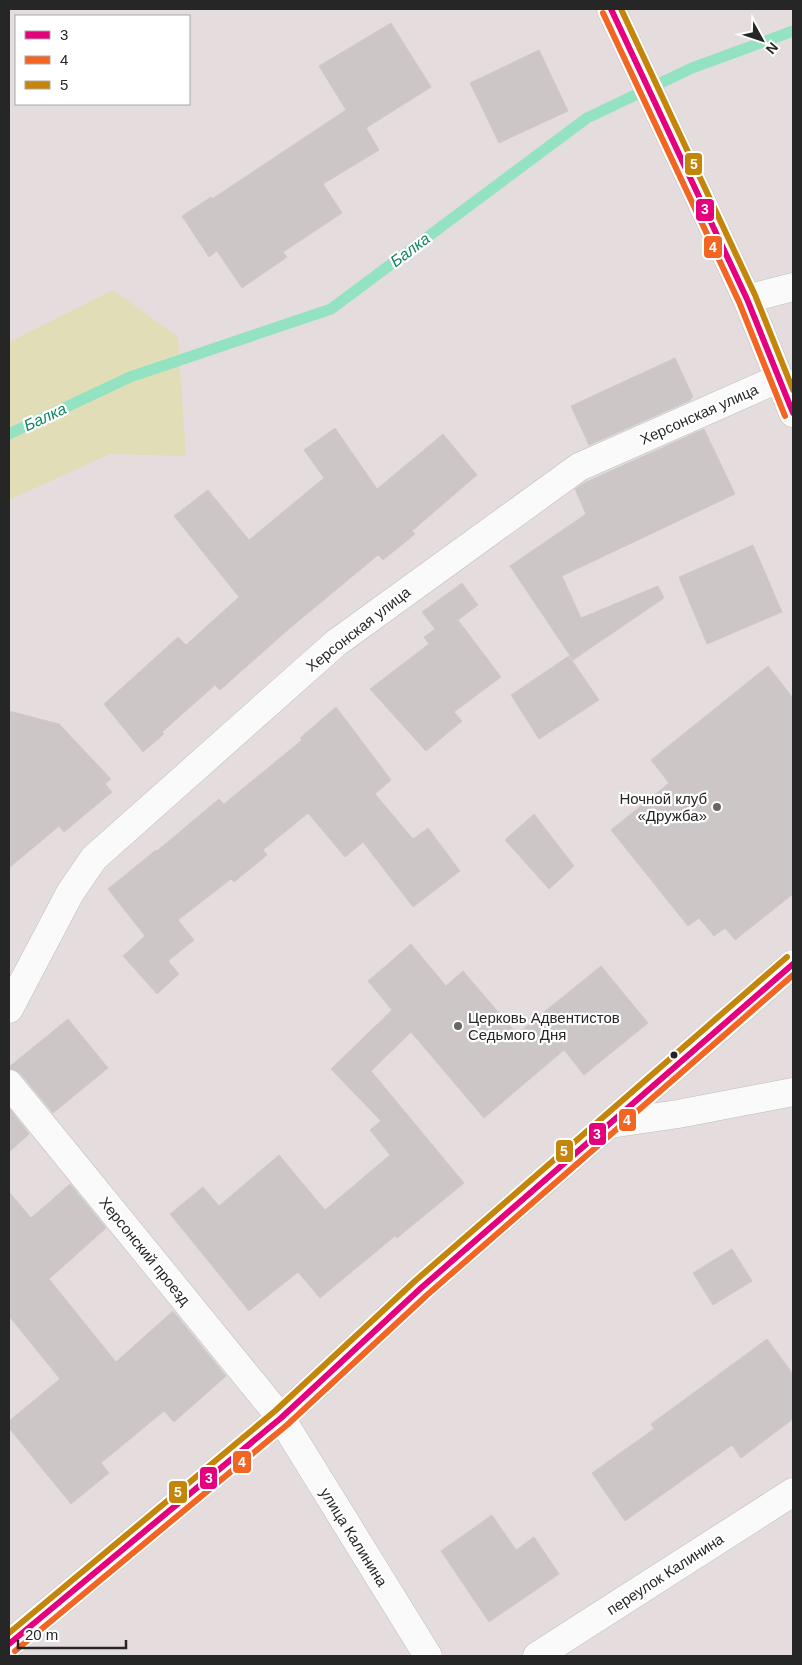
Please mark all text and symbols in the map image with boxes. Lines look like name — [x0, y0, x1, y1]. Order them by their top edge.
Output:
legend — [15, 15, 190, 105]
north arrow — [737, 15, 787, 65]
text: 3 — [60, 26, 68, 43]
text: N — [763, 39, 781, 57]
text: 4 — [60, 51, 68, 68]
text: 5 — [60, 76, 68, 93]
line badge: 5 — [684, 152, 703, 176]
text: 5 — [690, 156, 698, 172]
line badge: 3 — [695, 198, 715, 222]
text: 3 — [701, 201, 709, 217]
water label: Балка — [387, 230, 433, 270]
line badge: 4 — [703, 235, 723, 259]
text: 4 — [709, 239, 717, 255]
street label: Херсонская улица — [637, 380, 761, 448]
water label: Балка — [21, 400, 69, 434]
street label: Херсонская улица — [303, 583, 414, 675]
place label: Ночной клуб «Дружба» — [619, 790, 707, 824]
marker: Ночной клуб «Дружба» — [711, 801, 723, 813]
place label: Церковь Адвентистов Седьмого Дня — [468, 1009, 620, 1043]
marker: Церковь Адвентистов Седьмого Дня — [452, 1020, 464, 1032]
unlabelled marker — [669, 1050, 679, 1060]
line badge: 4 — [618, 1108, 637, 1132]
text: 4 — [623, 1112, 631, 1128]
line badge: 3 — [588, 1122, 607, 1146]
text: 3 — [593, 1126, 601, 1142]
line badge: 5 — [555, 1139, 574, 1163]
text: 5 — [560, 1143, 568, 1159]
street label: Херсонский проезд — [96, 1194, 194, 1309]
line badge: 4 — [232, 1450, 252, 1474]
text: 4 — [238, 1454, 246, 1470]
line badge: 3 — [199, 1466, 218, 1490]
text: 3 — [205, 1470, 213, 1486]
line badge: 5 — [168, 1480, 188, 1504]
text: 5 — [174, 1484, 182, 1500]
street label: улица Калинина — [317, 1485, 391, 1590]
street label: переулок Калинина — [603, 1530, 727, 1618]
scale bar — [18, 1618, 125, 1650]
text: 20 m — [25, 1626, 58, 1643]

